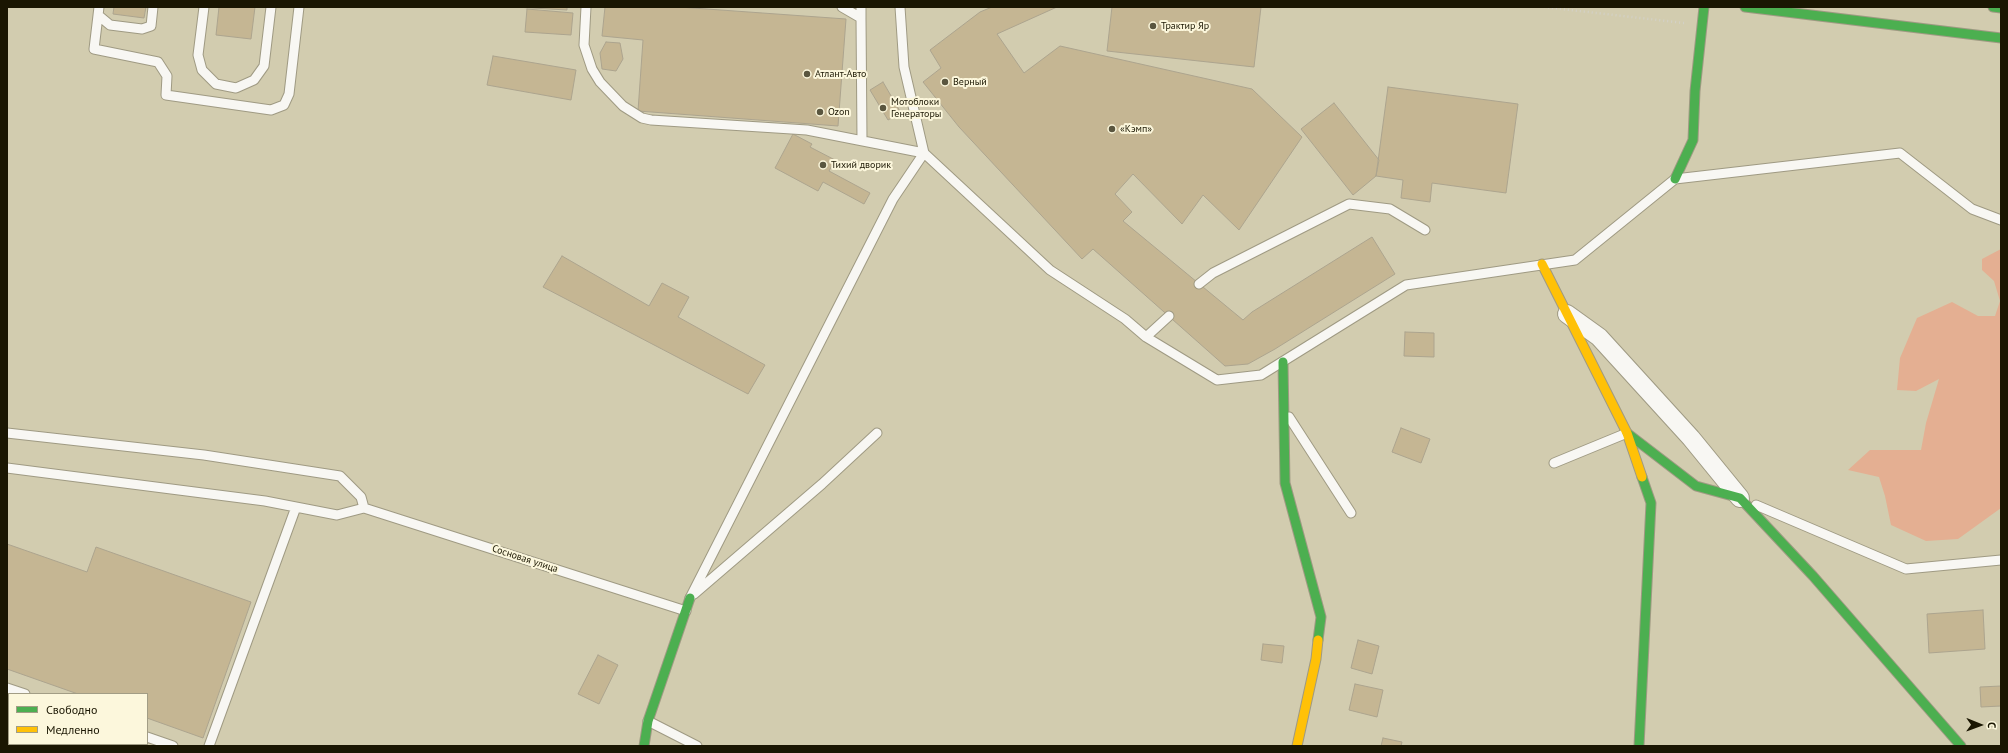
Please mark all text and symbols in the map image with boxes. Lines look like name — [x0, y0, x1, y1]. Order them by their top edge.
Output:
place label: Трактир Яр — [1161, 20, 1209, 32]
marker: Трактир Яр — [1148, 21, 1158, 31]
place label: Атлант-Авто — [815, 68, 866, 80]
marker: Атлант-Авто — [802, 69, 812, 79]
place label: Верный — [953, 76, 987, 88]
marker: Верный — [940, 77, 950, 87]
place label: Мотоблоки Генераторы — [891, 96, 941, 120]
marker: Мотоблоки Генераторы — [878, 103, 888, 113]
place label: Ozon — [828, 106, 850, 118]
marker: Ozon — [815, 107, 825, 117]
place label: «Кэмп» — [1120, 123, 1152, 135]
marker: «Кэмп» — [1107, 124, 1117, 134]
place label: Тихий дворик — [831, 159, 891, 171]
marker: Тихий дворик — [818, 160, 828, 170]
street label: Сосновая улица — [490, 543, 560, 575]
legend — [8, 693, 148, 745]
text: Свободно — [46, 702, 97, 717]
north arrow — [1960, 705, 2000, 745]
text: Медленно — [46, 722, 100, 737]
text: С — [1985, 722, 1999, 728]

